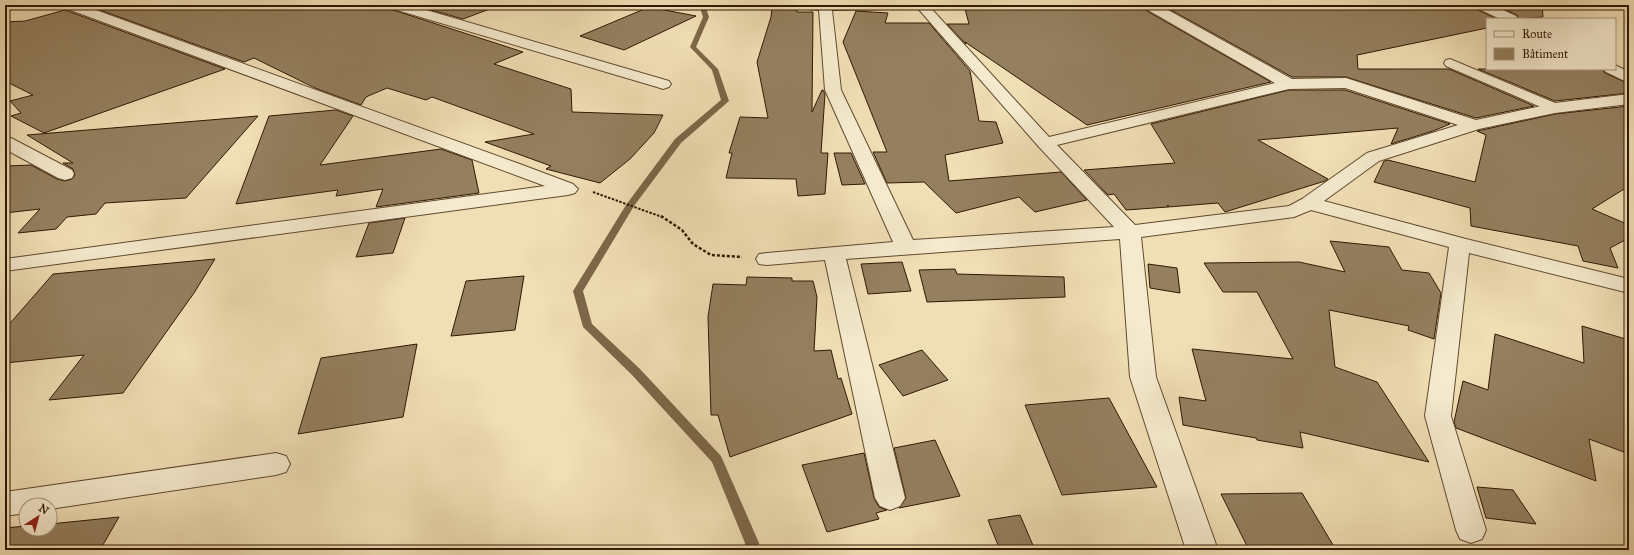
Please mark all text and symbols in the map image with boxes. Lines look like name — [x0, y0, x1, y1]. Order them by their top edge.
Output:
legend — [1486, 18, 1616, 70]
text: Route — [1522, 27, 1552, 41]
text: Bâtiment — [1522, 47, 1569, 61]
north arrow — [18, 497, 58, 537]
text: N — [36, 501, 52, 518]

